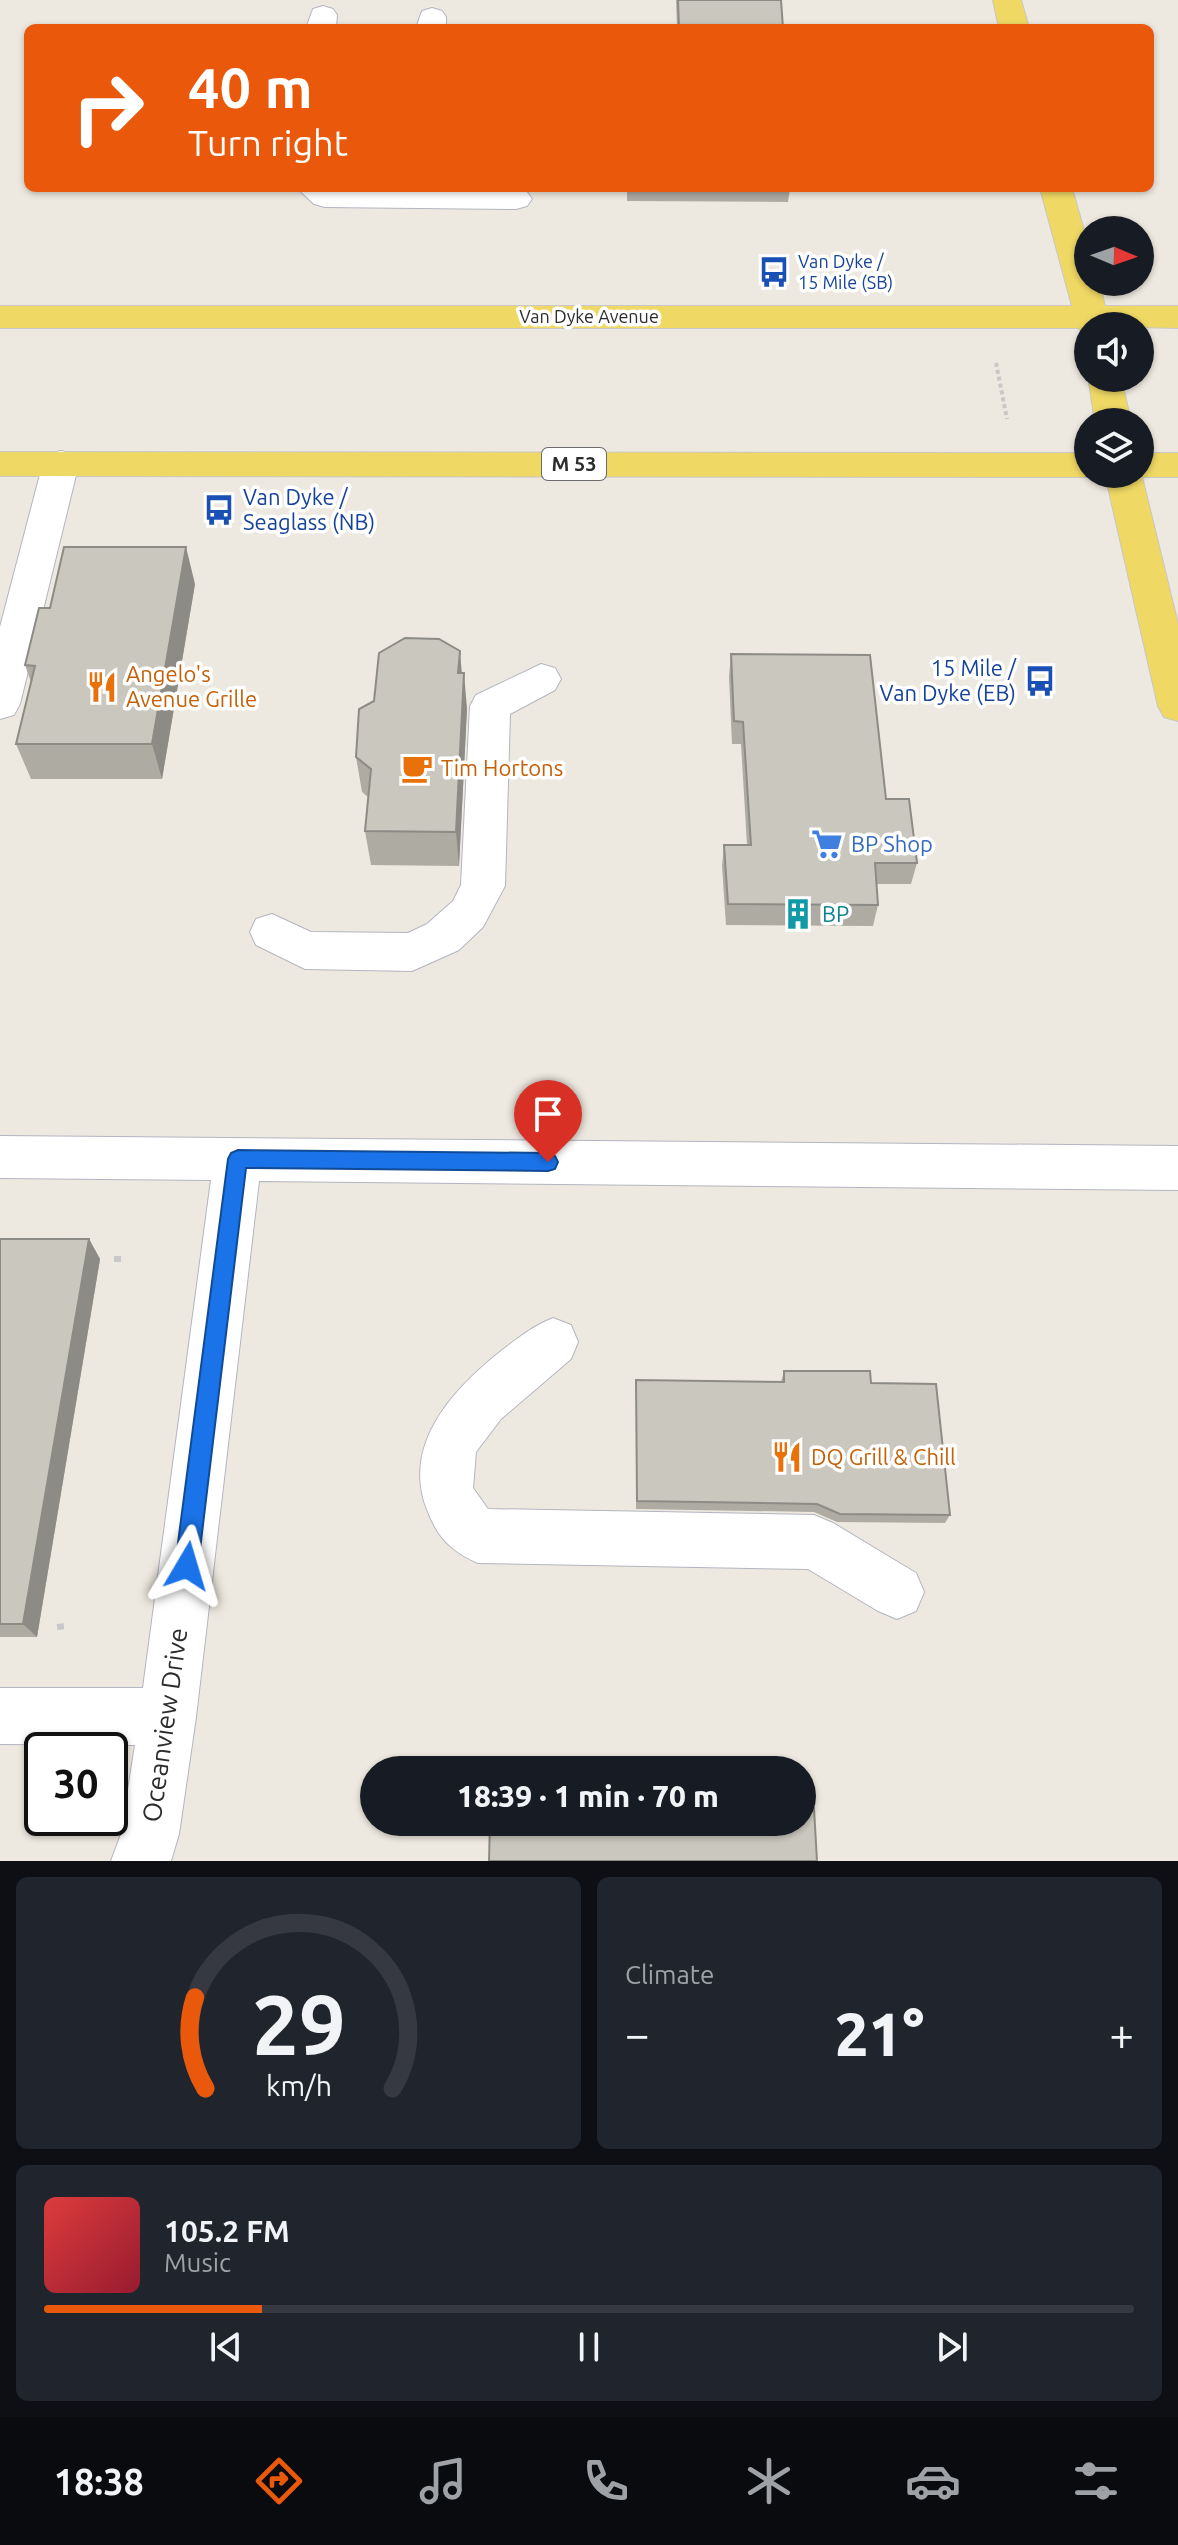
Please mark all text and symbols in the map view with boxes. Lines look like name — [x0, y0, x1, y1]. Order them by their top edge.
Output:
icon: right — [56, 56, 160, 160]
text: 40 m — [188, 56, 313, 119]
text: Turn right — [188, 122, 348, 163]
north arrow — [1074, 216, 1154, 296]
map controls — [1074, 216, 1154, 488]
place label: Van Dyke / 15 Mile (SB) — [798, 251, 893, 293]
bus stop icon: Van Dyke / 15 Mile (SB) — [757, 255, 791, 289]
street label: Van Dyke Avenue — [519, 306, 659, 326]
button: sound — [1074, 312, 1154, 392]
button: layers — [1074, 408, 1154, 488]
road number: M 53 — [542, 448, 606, 480]
place label: Van Dyke / Seaglass (NB) — [243, 484, 375, 535]
bus stop icon: Van Dyke / Seaglass (NB) — [202, 493, 236, 527]
place label: 15 Mile / Van Dyke (EB) — [880, 655, 1017, 706]
place label: Angelo's Avenue Grille — [126, 661, 257, 711]
bus stop icon: 15 Mile / Van Dyke (EB) — [1023, 664, 1057, 698]
restaurant icon: Angelo's Avenue Grille — [85, 670, 119, 704]
cafe icon: Tim Hortons — [400, 751, 434, 785]
place label: Tim Hortons — [441, 755, 563, 780]
supermarket icon: BP Shop — [810, 827, 844, 861]
place label: BP Shop — [851, 831, 933, 856]
building icon: BP — [781, 897, 815, 931]
place label: BP — [822, 901, 849, 926]
pin — [514, 1080, 582, 1162]
icon: arrive — [526, 1092, 570, 1136]
restaurant icon: DQ Grill & Chill — [770, 1440, 804, 1474]
place label: DQ Grill & Chill — [811, 1444, 956, 1469]
position arrow — [145, 1524, 229, 1608]
street label: Oceanview Drive — [137, 1626, 192, 1824]
speed limit sign: 30 — [24, 1732, 128, 1836]
text: 18:39 · 1 min · 70 m — [457, 1779, 719, 1813]
text: Climate — [625, 1960, 714, 1989]
text: 29 — [252, 1977, 345, 2071]
text: 21° — [835, 2000, 924, 2067]
text: − — [625, 2009, 650, 2058]
text: + — [1109, 2009, 1134, 2058]
text: km/h — [266, 2069, 332, 2101]
text: 105.2 FM — [164, 2214, 290, 2248]
text: Music — [164, 2248, 231, 2277]
icon: previous — [204, 2325, 248, 2369]
icon: pause — [567, 2325, 611, 2369]
icon: next — [930, 2325, 974, 2369]
icon: directions — [251, 2453, 307, 2509]
icon: music — [415, 2453, 471, 2509]
icon: phone — [578, 2453, 634, 2509]
icon: climate — [741, 2453, 797, 2509]
icon: car — [905, 2453, 961, 2509]
icon: filters — [1068, 2453, 1124, 2509]
text: 18:38 — [54, 2461, 144, 2502]

